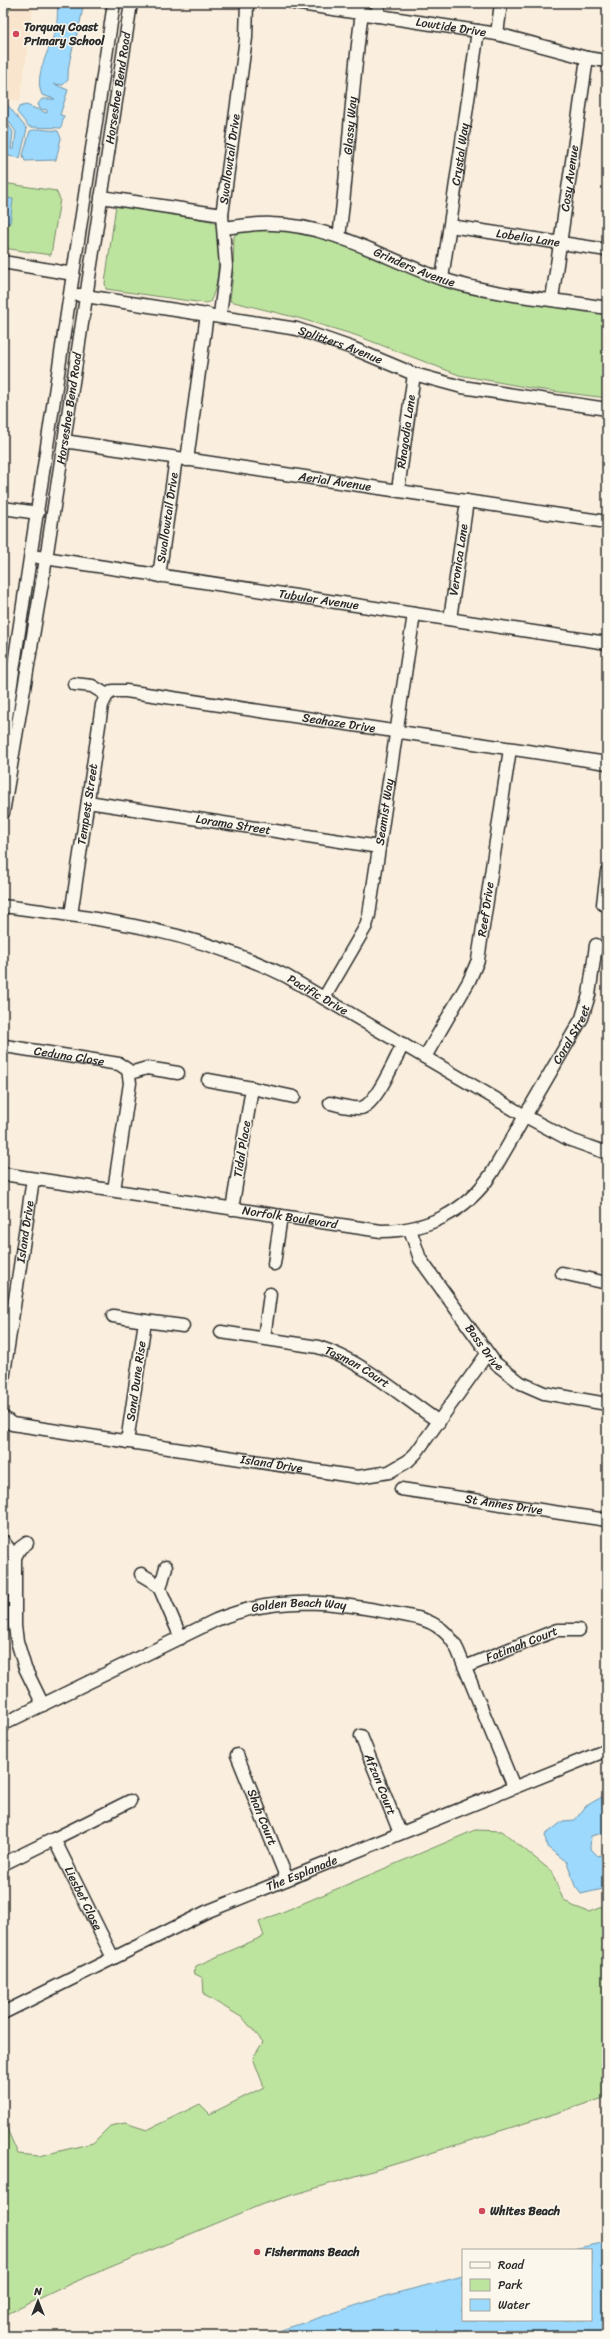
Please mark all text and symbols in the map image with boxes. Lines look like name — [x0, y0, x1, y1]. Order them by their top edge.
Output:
street label: Lowtide Drive — [414, 11, 488, 43]
place label: Torquay Coast Primary School — [24, 16, 105, 52]
marker: Torquay Coast Primary School — [11, 29, 21, 39]
street label: Horseshoe Bend Road — [99, 29, 138, 146]
street label: Glassy Way — [337, 95, 364, 156]
street label: Swallowtail Drive — [213, 112, 247, 206]
street label: Crystal Way — [445, 121, 476, 187]
street label: Cosy Avenue — [554, 143, 585, 213]
street label: Lobelia Lane — [495, 222, 562, 254]
street label: Grinders Avenue — [370, 241, 458, 293]
street label: Splitters Avenue — [295, 319, 386, 371]
street label: Horseshoe Bend Road — [50, 349, 89, 466]
street label: Rhagodia Lane — [390, 393, 422, 470]
street label: Aerial Avenue — [296, 465, 373, 498]
street label: Swallowtail Drive — [150, 471, 185, 564]
street label: Veronica Lane — [443, 522, 475, 597]
street label: Tubular Avenue — [277, 583, 361, 616]
street label: Seahaze Drive — [301, 707, 377, 739]
street label: Tempest Street — [70, 762, 104, 846]
street label: Seamist Way — [369, 776, 400, 847]
street label: Lorama Street — [194, 808, 272, 841]
street label: Reef Drive — [471, 880, 501, 938]
street label: Pacific Drive — [283, 968, 353, 1021]
street label: Coral Street — [546, 1002, 596, 1069]
street label: Ceduna Close — [33, 1040, 106, 1073]
street label: Tidal Place — [227, 1119, 257, 1179]
street label: Island Drive — [9, 1199, 41, 1265]
street label: Norfolk Boulevard — [241, 1199, 340, 1235]
street label: Bass Drive — [459, 1319, 509, 1377]
street label: Tasman Court — [321, 1339, 394, 1394]
street label: Sand Dune Rise — [119, 1340, 153, 1422]
street label: Island Drive — [238, 1448, 304, 1479]
street label: St Annes Drive — [463, 1488, 544, 1521]
street label: Golden Beach Way — [249, 1592, 348, 1619]
street label: Fatimah Court — [482, 1620, 561, 1669]
street label: Afzan Court — [358, 1749, 403, 1818]
street label: Shah Court — [241, 1785, 283, 1849]
street label: The Esplanade — [263, 1849, 341, 1898]
street label: Liesbet Close — [58, 1862, 109, 1934]
place label: Whites Beach — [490, 2200, 561, 2222]
marker: Whites Beach — [477, 2206, 487, 2216]
place label: Fishermans Beach — [264, 2241, 360, 2263]
marker: Fishermans Beach — [252, 2247, 262, 2257]
legend — [462, 2249, 592, 2321]
text: Road — [498, 2254, 525, 2276]
text: Park — [498, 2274, 523, 2296]
north arrow — [18, 2281, 58, 2321]
text: N — [33, 2282, 42, 2301]
text: Water — [498, 2294, 531, 2316]

